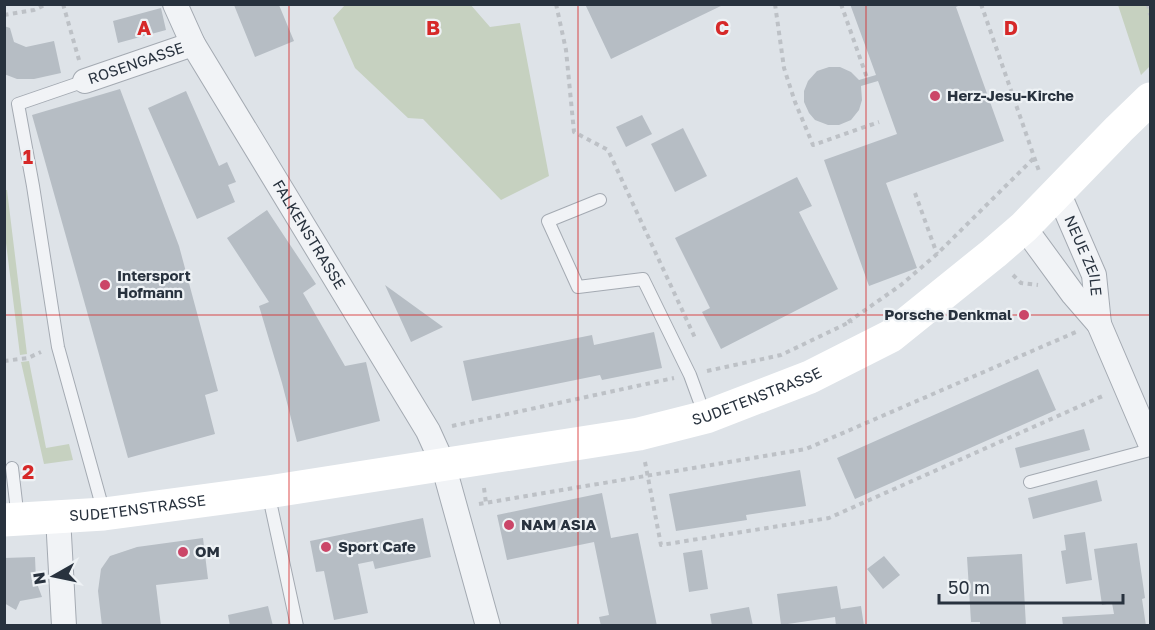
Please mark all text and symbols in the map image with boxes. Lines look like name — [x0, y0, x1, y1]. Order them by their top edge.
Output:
text: A — [137, 15, 151, 39]
text: B — [426, 15, 440, 39]
text: C — [715, 15, 729, 39]
text: D — [1004, 15, 1018, 39]
street label: ROSENGASSE — [86, 38, 186, 87]
place label: Herz-Jesu-Kirche — [947, 86, 1074, 104]
marker: Herz-Jesu-Kirche — [928, 89, 942, 103]
text: 1 — [23, 144, 33, 168]
street label: FALKENSTRASSE — [270, 176, 350, 292]
street label: NEUE ZEILE — [1061, 212, 1106, 297]
place label: Intersport Hofmann — [117, 266, 191, 301]
marker: Intersport Hofmann — [98, 278, 112, 292]
place label: Porsche Denkmal — [884, 305, 1012, 323]
marker: Porsche Denkmal — [1017, 308, 1031, 322]
street label: SUDETENSTRASSE — [690, 363, 824, 428]
text: 2 — [22, 459, 34, 483]
street label: SUDETENSTRASSE — [69, 490, 207, 524]
place label: NAM ASIA — [521, 515, 597, 533]
marker: NAM ASIA — [502, 518, 516, 532]
place label: Sport Cafe — [338, 537, 416, 555]
marker: Sport Cafe — [319, 540, 333, 554]
place label: OM — [195, 542, 220, 560]
marker: OM — [176, 545, 190, 559]
north arrow — [24, 546, 84, 606]
scale bar — [939, 567, 1124, 605]
text: N — [28, 571, 50, 586]
text: 50 m — [948, 576, 990, 598]

